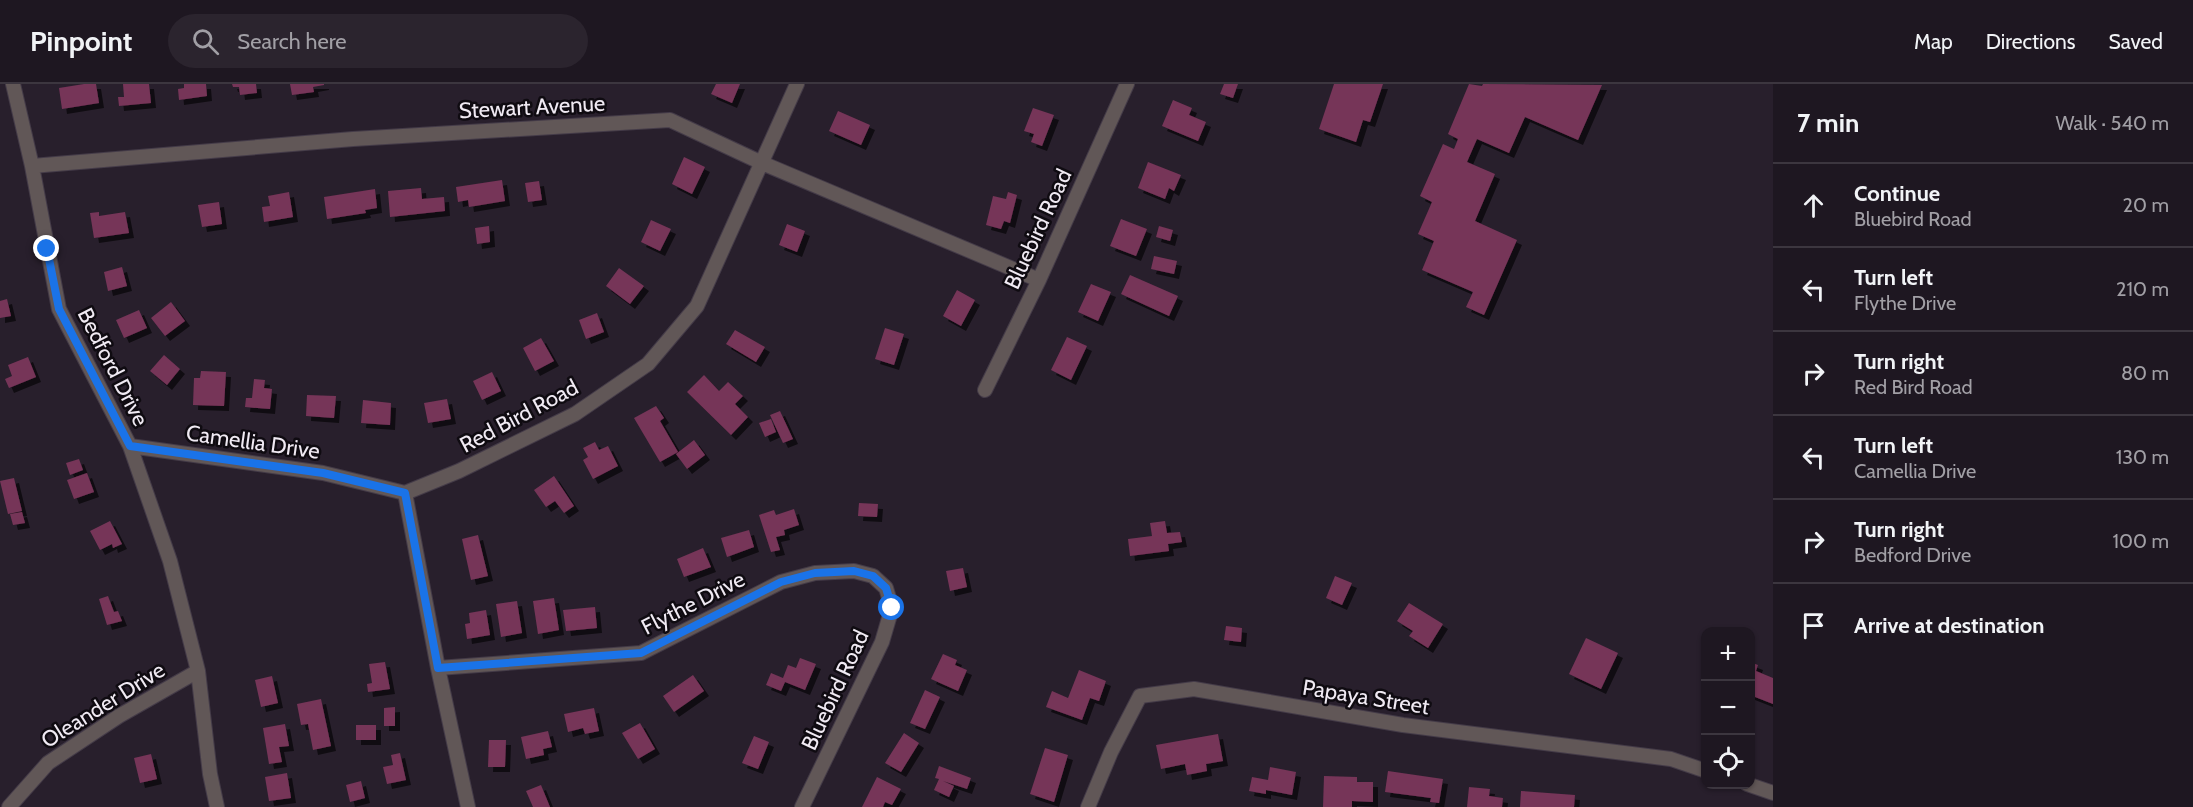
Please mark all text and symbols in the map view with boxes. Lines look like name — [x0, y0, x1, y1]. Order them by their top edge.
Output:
search box — [168, 14, 588, 68]
text: Pinpoint — [30, 24, 132, 58]
icon: search — [189, 25, 222, 58]
text: Search here — [237, 28, 347, 55]
text: Map — [1914, 29, 1953, 54]
text: Directions — [1986, 29, 2075, 54]
text: Saved — [2108, 29, 2163, 54]
street label: Stewart Avenue — [458, 90, 606, 124]
text: 7 min — [1797, 107, 1859, 139]
text: Walk · 540 m — [2055, 111, 2169, 135]
street label: Bluebird Road — [998, 165, 1078, 293]
text: Continue — [1854, 180, 1940, 207]
icon: ahead — [1797, 189, 1830, 222]
text: 20 m — [2123, 193, 2169, 217]
text: Bluebird Road — [1854, 207, 1972, 231]
route end — [33, 235, 59, 261]
text: Turn left — [1854, 264, 1933, 291]
icon: left — [1797, 273, 1830, 306]
text: 210 m — [2116, 277, 2169, 301]
text: Flythe Drive — [1854, 291, 1956, 315]
street label: Bedford Drive — [72, 303, 154, 431]
text: Turn right — [1854, 348, 1944, 375]
icon: right — [1797, 357, 1830, 390]
text: 80 m — [2121, 361, 2169, 385]
street label: Red Bird Road — [455, 373, 583, 459]
text: Red Bird Road — [1854, 375, 1973, 399]
street label: Camellia Drive — [184, 419, 322, 465]
text: Turn left — [1854, 432, 1933, 459]
icon: left — [1797, 441, 1830, 474]
text: 130 m — [2116, 445, 2169, 469]
text: Camellia Drive — [1854, 459, 1976, 483]
text: Turn right — [1854, 516, 1944, 543]
icon: right — [1797, 525, 1830, 558]
text: 100 m — [2113, 529, 2169, 553]
text: Bedford Drive — [1854, 543, 1971, 567]
street label: Flythe Drive — [637, 565, 749, 641]
route start — [878, 594, 904, 620]
icon: arrive — [1797, 609, 1830, 642]
text: Arrive at destination — [1854, 612, 2044, 639]
street label: Bluebird Road — [795, 626, 875, 754]
map controls — [1701, 627, 1755, 789]
button: + — [1701, 627, 1755, 681]
street label: Oleander Drive — [36, 656, 170, 754]
street label: Papaya Street — [1301, 674, 1432, 720]
button: − — [1701, 681, 1755, 735]
button: locate — [1701, 735, 1755, 789]

